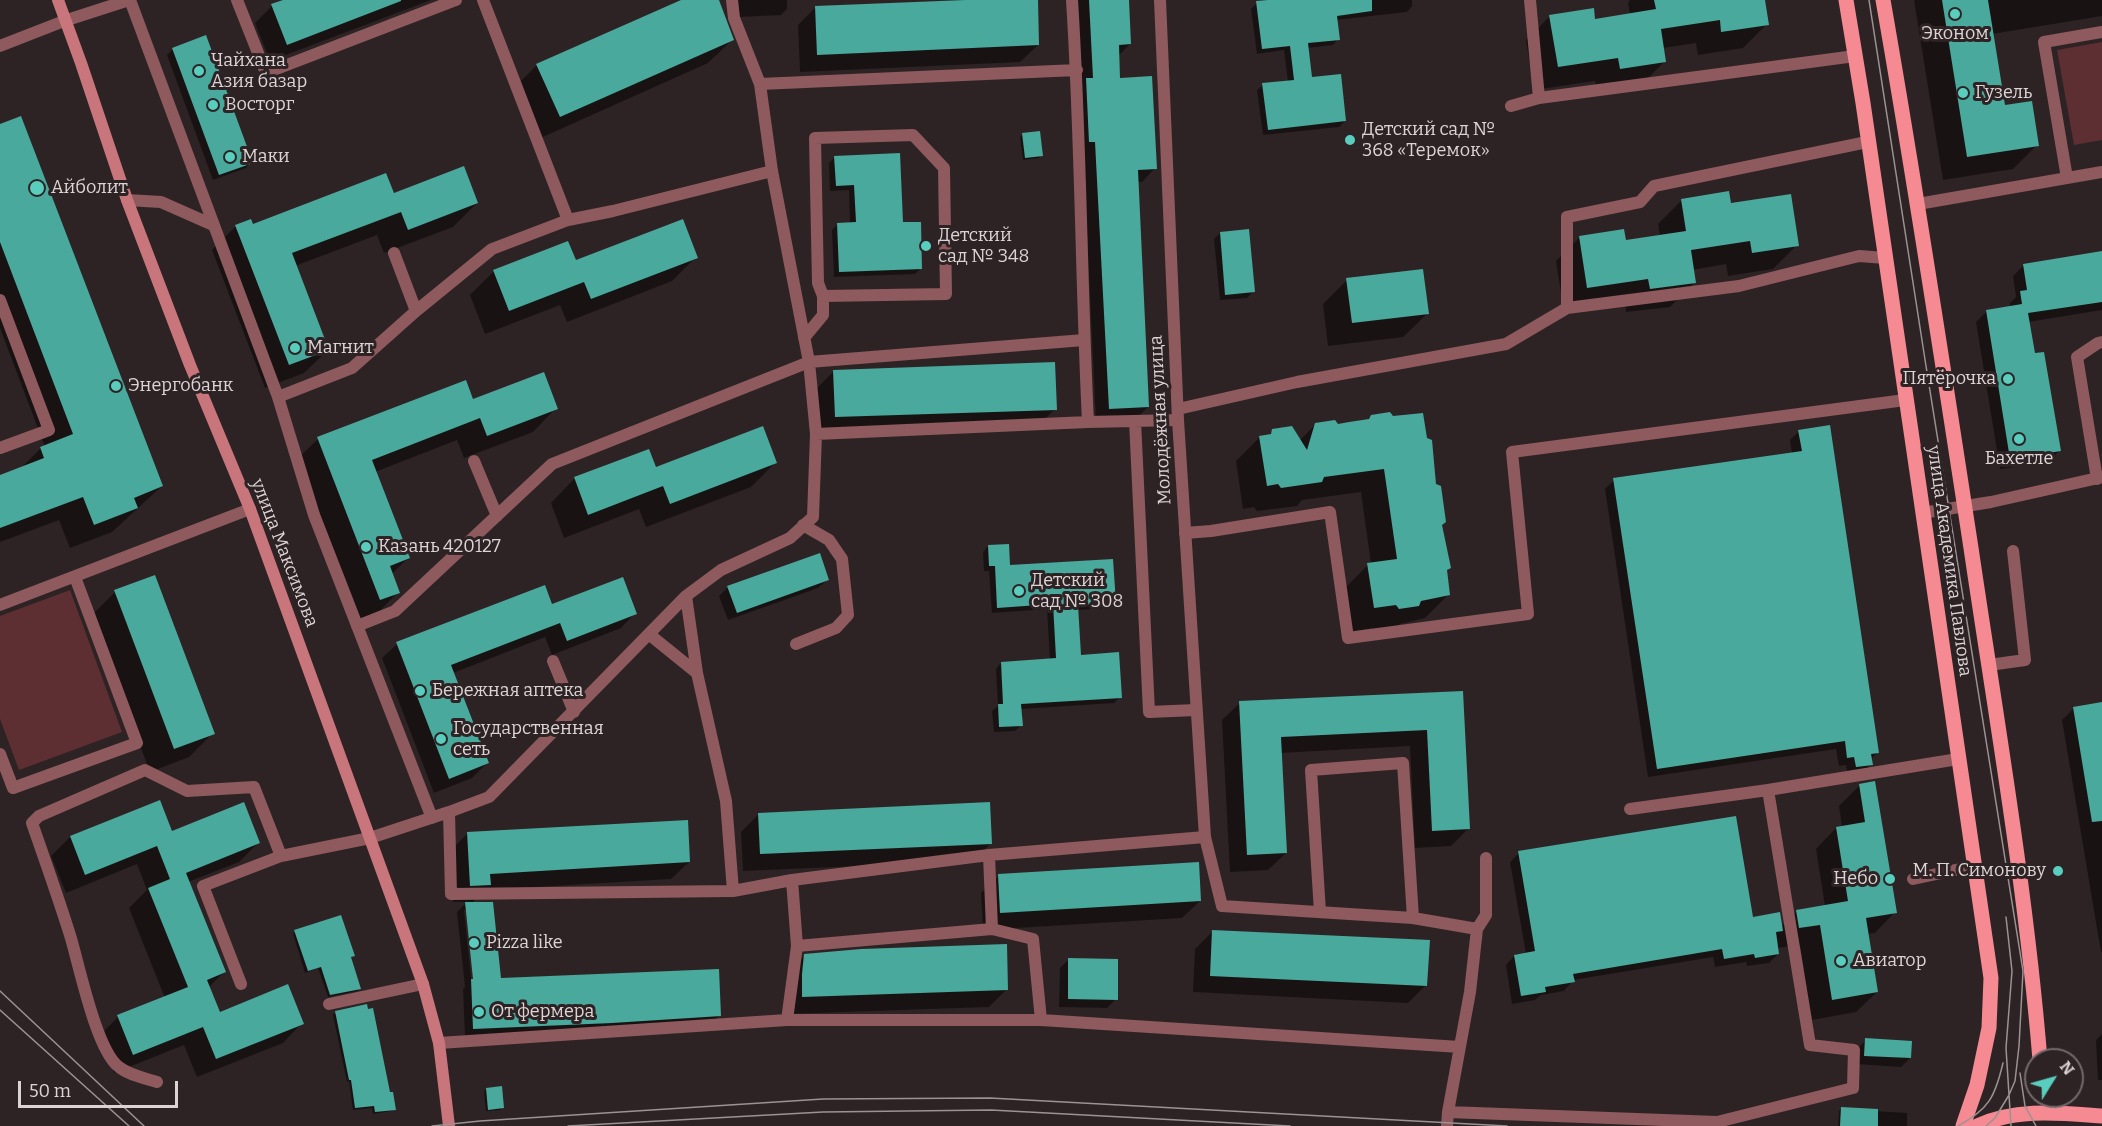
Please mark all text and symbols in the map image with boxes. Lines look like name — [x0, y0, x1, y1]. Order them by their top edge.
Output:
marker: Эконом — [1948, 7, 1962, 21]
place label: Эконом — [1921, 23, 1989, 45]
place label: Чайхана Азия базар — [211, 50, 307, 92]
marker: Чайхана Азия базар — [192, 64, 206, 78]
place label: Гузель — [1975, 82, 2032, 104]
marker: Гузель — [1956, 86, 1970, 100]
place label: Восторг — [225, 94, 294, 116]
marker: Восторг — [206, 98, 220, 112]
place label: Детский сад № 368 «Теремок» — [1362, 119, 1495, 162]
marker: Детский сад № 368 «Теремок» — [1343, 133, 1357, 147]
place label: Маки — [242, 146, 290, 168]
marker: Маки — [223, 150, 237, 164]
place label: Айболит — [51, 177, 128, 199]
marker: Айболит — [28, 179, 46, 197]
place label: Детский сад № 348 — [938, 225, 1029, 268]
marker: Детский сад № 348 — [919, 239, 933, 253]
street label: Молодёжная улица — [1146, 335, 1176, 505]
place label: Магнит — [307, 337, 374, 359]
marker: Магнит — [288, 341, 302, 355]
place label: Пятёрочка — [1902, 368, 1996, 390]
marker: Пятёрочка — [2001, 372, 2015, 386]
place label: Энергобанк — [128, 375, 233, 397]
marker: Энергобанк — [109, 379, 123, 393]
marker: Бахетле — [2012, 432, 2026, 446]
street label: улица Академика Павлова — [1922, 444, 1976, 678]
place label: Бахетле — [1985, 448, 2053, 470]
street label: улица Максимова — [246, 476, 322, 630]
place label: Казань 420127 — [378, 536, 501, 558]
marker: Казань 420127 — [359, 540, 373, 554]
place label: Детский сад № 308 — [1031, 570, 1123, 612]
marker: Детский сад № 308 — [1012, 584, 1026, 598]
place label: Бережная аптека — [432, 680, 583, 702]
marker: Бережная аптека — [413, 684, 427, 698]
place label: Государственная сеть — [453, 718, 604, 760]
marker: Государственная сеть — [434, 732, 448, 746]
place label: М. П. Симонову — [1913, 860, 2046, 882]
marker: М. П. Симонову — [2051, 864, 2065, 878]
place label: Небо — [1833, 868, 1878, 890]
marker: Небо — [1883, 872, 1897, 886]
place label: Pizza like — [486, 932, 563, 954]
marker: Pizza like — [467, 936, 481, 950]
place label: Авиатор — [1853, 950, 1926, 972]
marker: Авиатор — [1834, 954, 1848, 968]
place label: От фермера — [491, 1001, 594, 1023]
marker: От фермера — [472, 1005, 486, 1019]
north arrow — [2024, 1048, 2084, 1108]
text: N — [2056, 1057, 2078, 1079]
scale bar — [21, 1069, 182, 1107]
text: 50 m — [29, 1080, 71, 1102]

